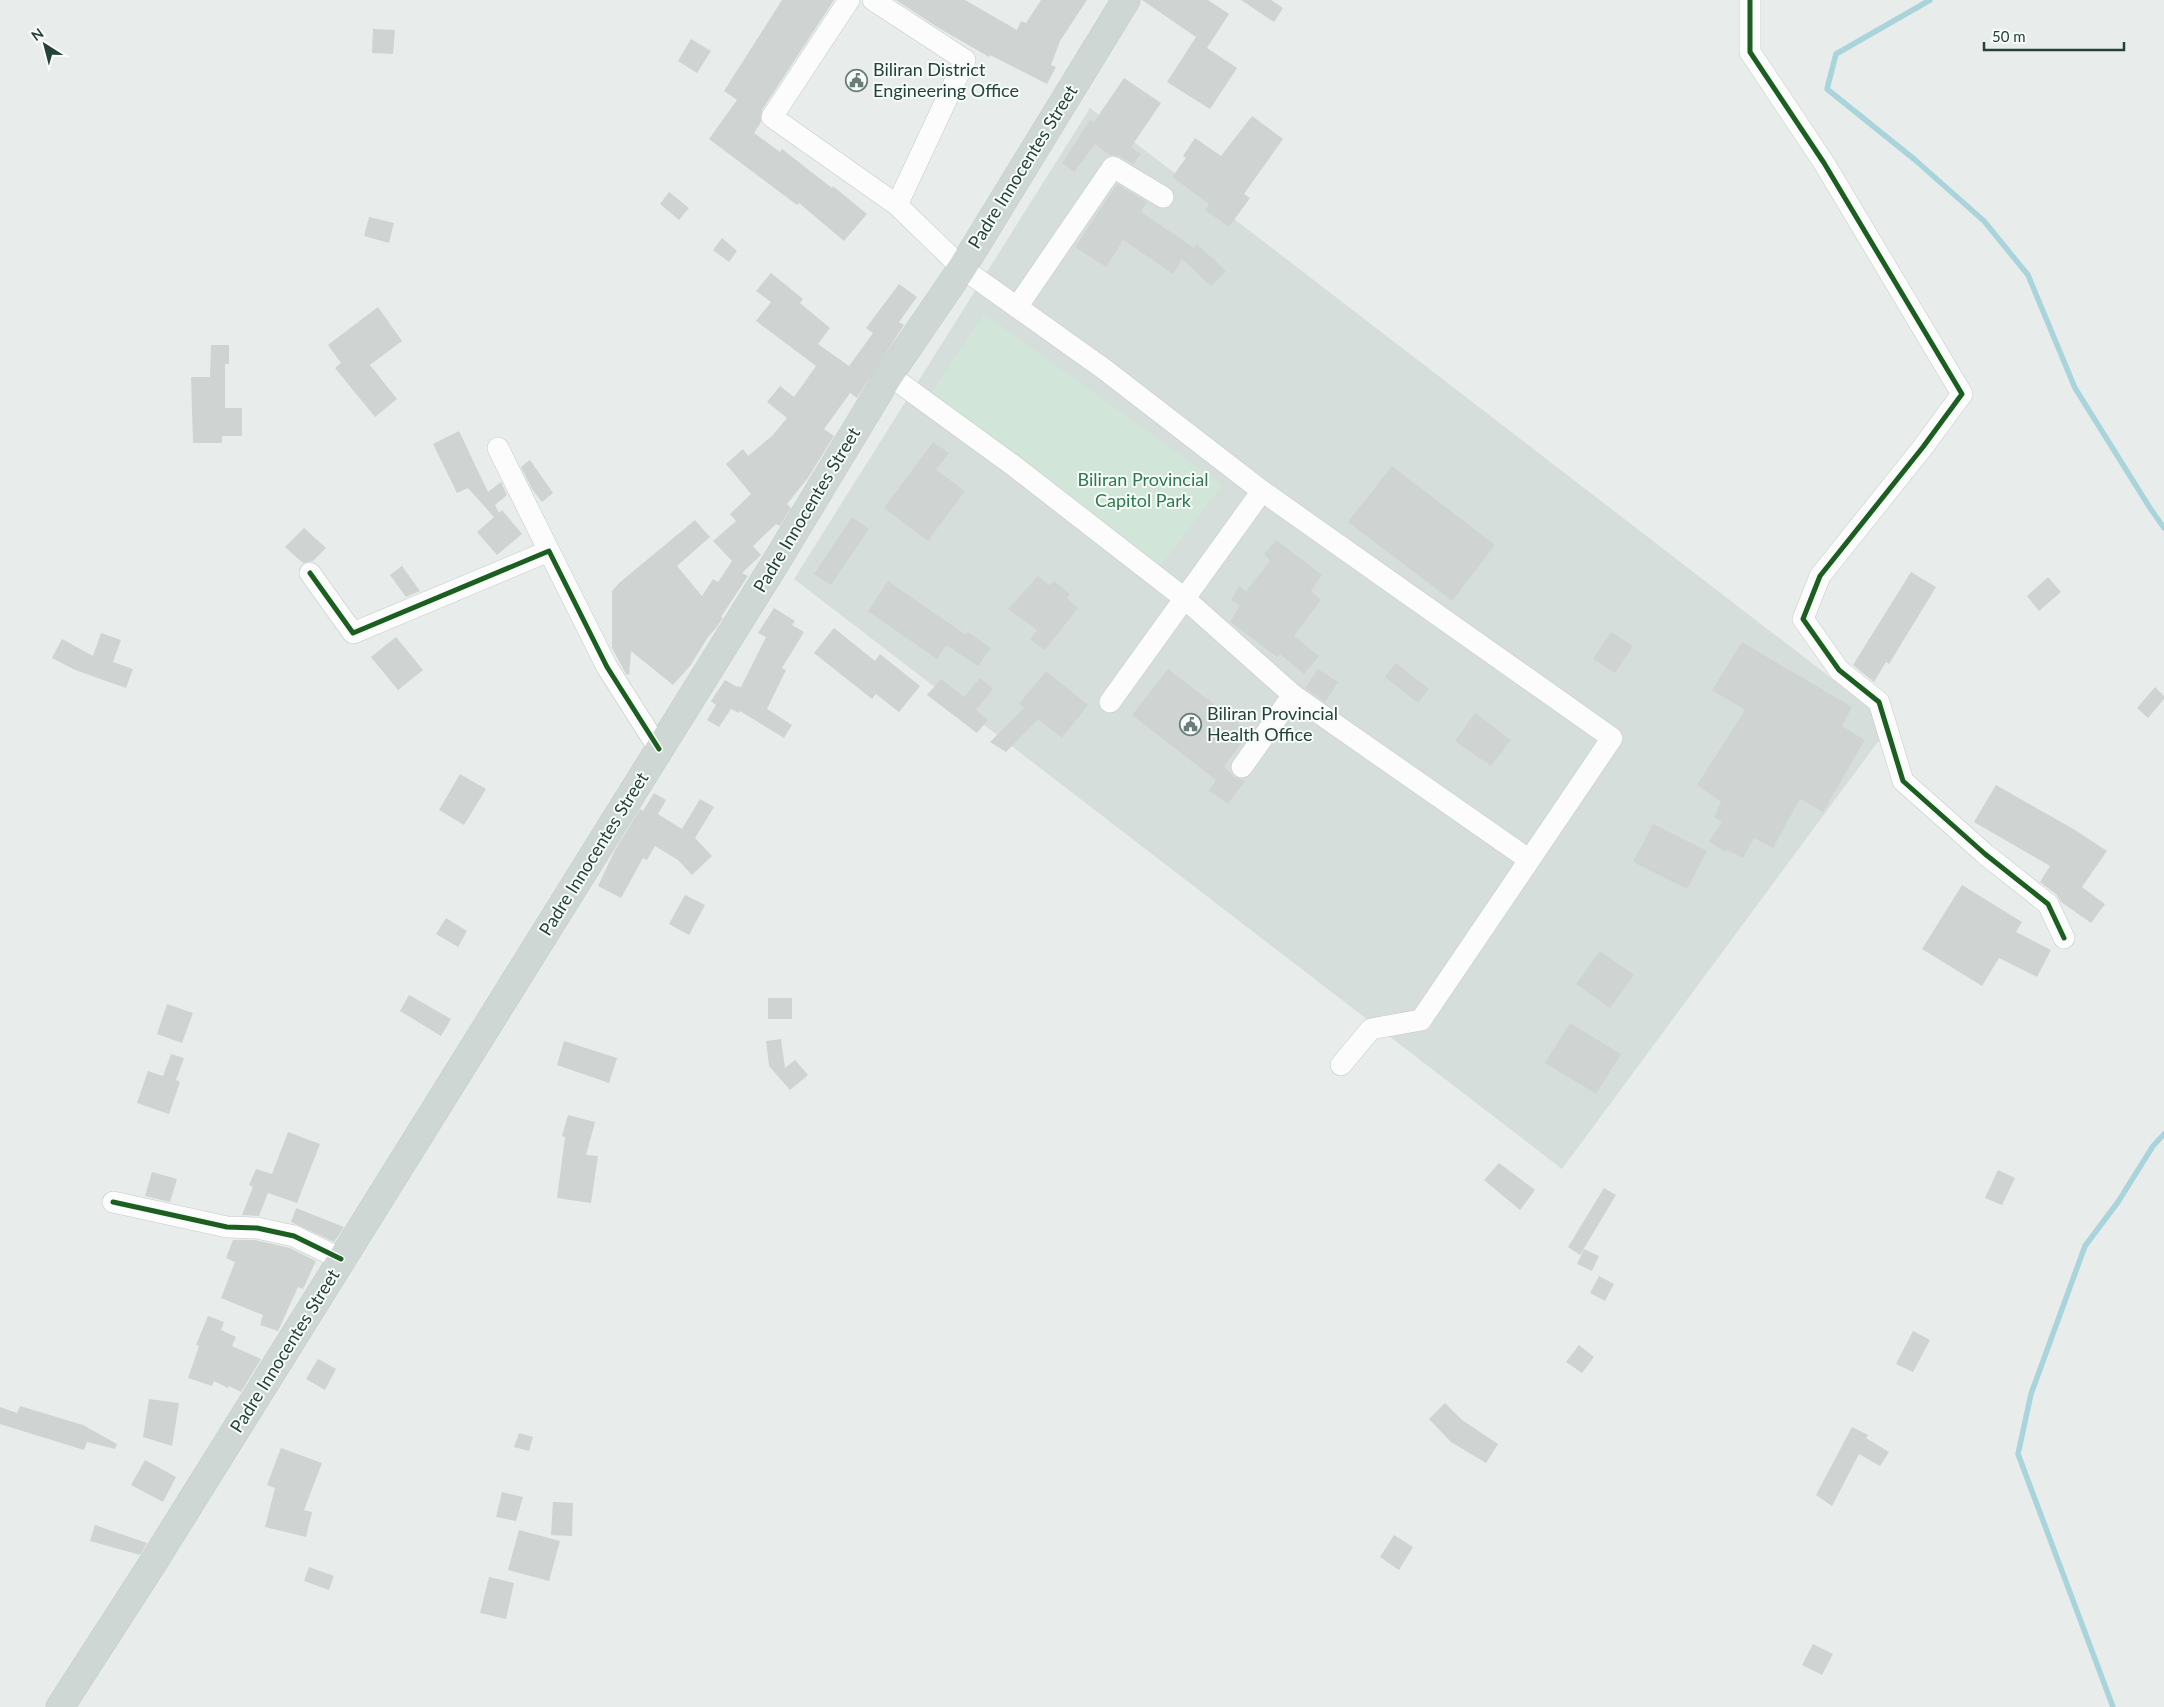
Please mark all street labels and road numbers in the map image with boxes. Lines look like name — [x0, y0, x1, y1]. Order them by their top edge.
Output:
street label: Padre Innocentes Street — [963, 80, 1082, 252]
street label: Padre Innocentes Street — [748, 423, 864, 596]
street label: Padre Innocentes Street — [534, 767, 653, 939]
street label: Padre Innocentes Street — [225, 1264, 344, 1436]

